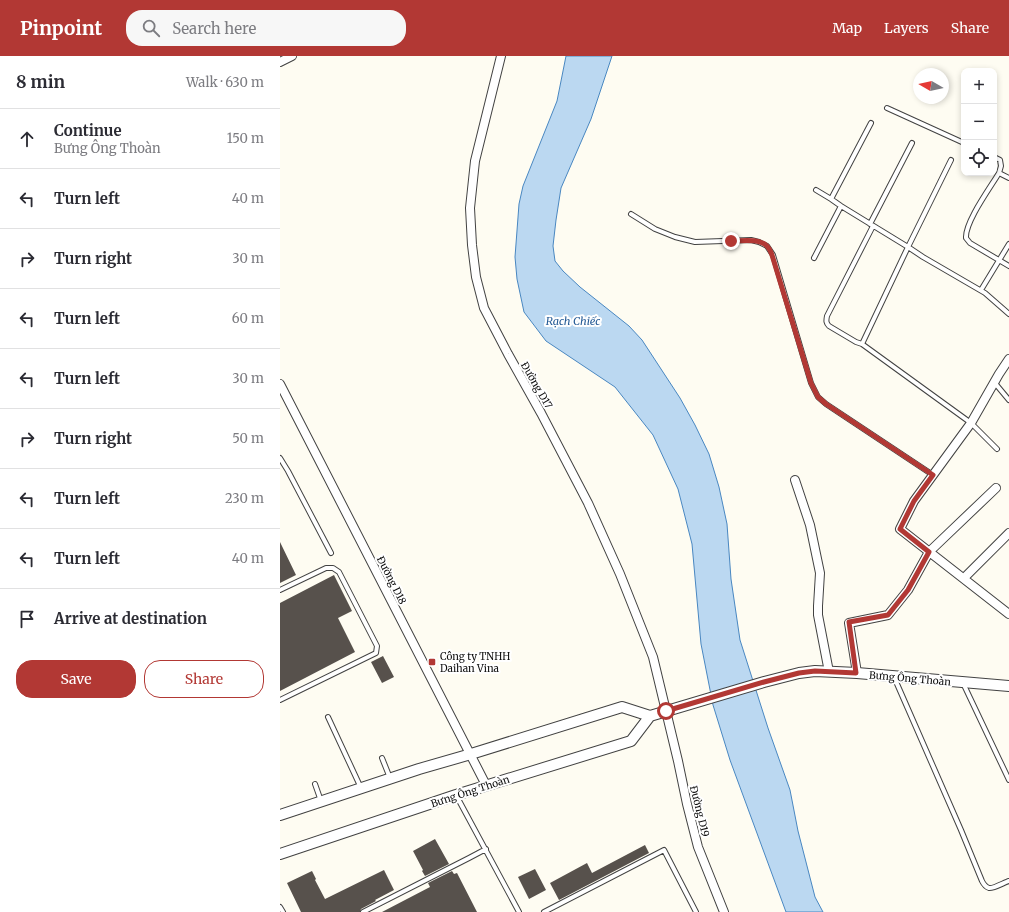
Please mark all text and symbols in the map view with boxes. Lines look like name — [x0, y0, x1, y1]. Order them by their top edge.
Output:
search box — [126, 10, 406, 46]
text: Pinpoint — [20, 16, 102, 40]
icon: search — [140, 17, 162, 39]
text: Search here — [172, 19, 256, 38]
text: Map — [832, 19, 862, 37]
text: Layers — [884, 19, 929, 37]
text: Share — [951, 19, 989, 37]
north arrow — [913, 68, 949, 104]
map controls — [961, 68, 997, 176]
button: + — [961, 68, 997, 104]
text: 8 min — [16, 71, 65, 93]
text: Walk · 630 m — [186, 74, 264, 91]
button: − — [961, 104, 997, 140]
text: Continue — [54, 121, 122, 140]
icon: ahead — [16, 128, 38, 150]
text: 150 m — [227, 130, 264, 147]
text: Bưng Ông Thoàn — [54, 140, 161, 157]
button: locate — [961, 140, 997, 176]
icon: left — [16, 188, 38, 210]
text: Turn left — [54, 189, 120, 208]
text: 40 m — [232, 190, 264, 207]
route end — [722, 232, 740, 250]
icon: right — [16, 248, 38, 270]
text: Turn right — [54, 249, 132, 268]
text: 30 m — [232, 250, 264, 267]
icon: left — [16, 308, 38, 330]
text: Turn left — [54, 309, 120, 328]
text: 60 m — [232, 310, 264, 327]
water label: Rạch Chiếc — [546, 314, 600, 328]
street label: Đường D17 — [518, 360, 555, 411]
icon: left — [16, 368, 38, 390]
text: Turn left — [54, 369, 120, 388]
text: 30 m — [232, 370, 264, 387]
icon: right — [16, 428, 38, 450]
text: Turn right — [54, 429, 132, 448]
text: 50 m — [232, 430, 264, 447]
icon: left — [16, 488, 38, 510]
text: Turn left — [54, 489, 120, 508]
text: 230 m — [225, 490, 264, 507]
icon: left — [16, 548, 38, 570]
text: Turn left — [54, 549, 120, 568]
text: 40 m — [232, 550, 264, 567]
street label: Đường D18 — [374, 554, 409, 607]
icon: arrive — [16, 608, 38, 630]
text: Arrive at destination — [54, 609, 207, 628]
place label: Công ty TNHH Daihan Vina — [440, 650, 510, 675]
marker: Công ty TNHH Daihan Vina — [427, 657, 437, 667]
button: Save — [16, 660, 136, 698]
button: Share — [144, 660, 264, 698]
street label: Bưng Ông Thoàn — [869, 667, 952, 689]
route start — [657, 702, 675, 720]
street label: Bưng Ông Thoàn — [429, 772, 512, 810]
street label: Đường D19 — [687, 784, 712, 838]

